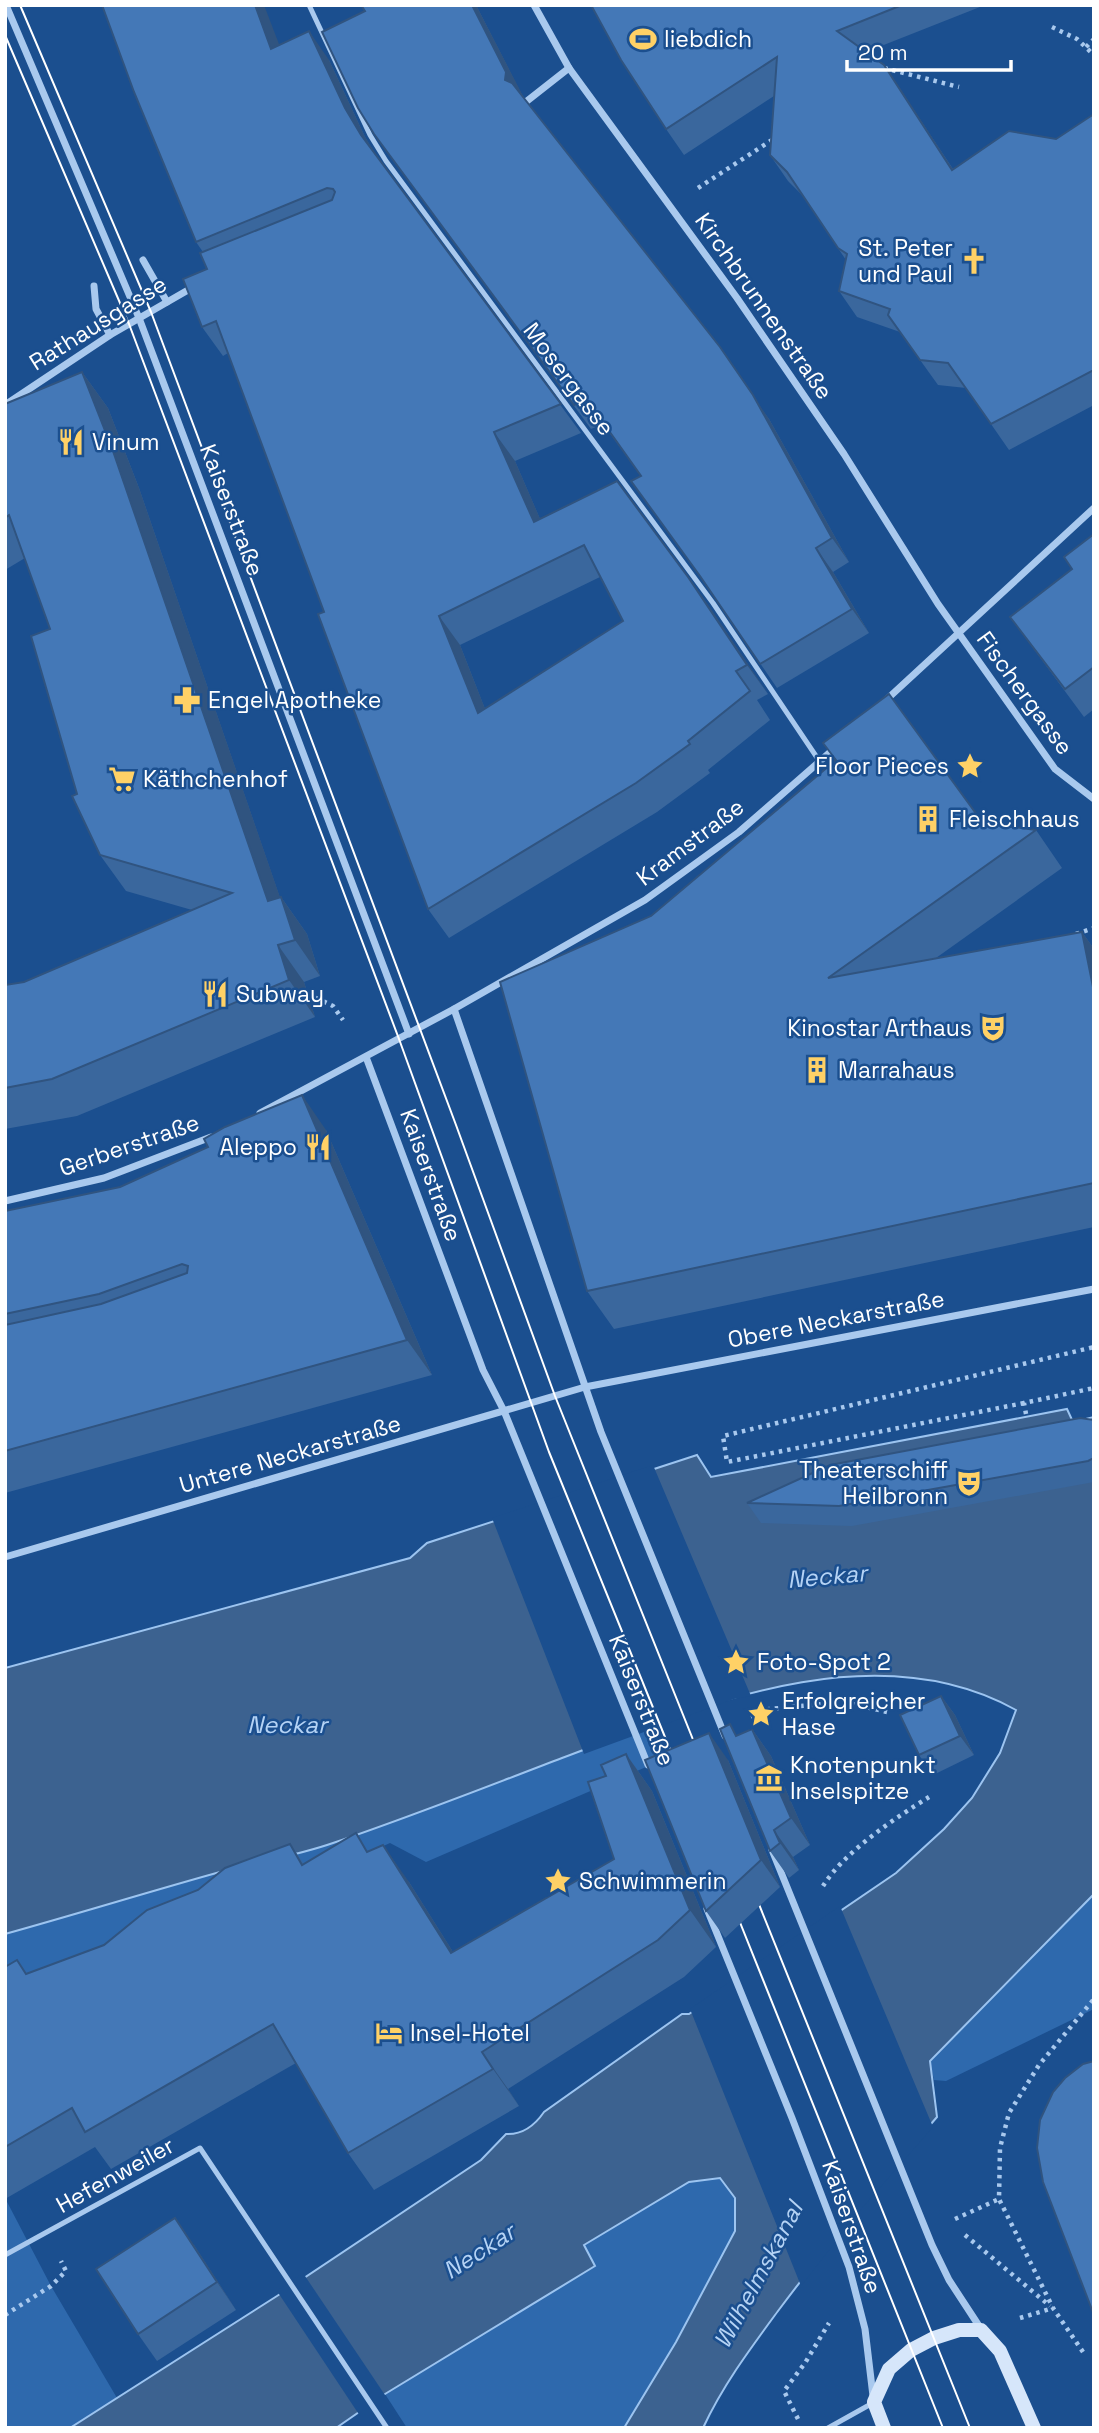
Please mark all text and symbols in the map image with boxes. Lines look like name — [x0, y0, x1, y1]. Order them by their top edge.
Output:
sports icon: liebdich — [628, 24, 658, 54]
place label: liebdich — [664, 24, 752, 54]
scale bar — [847, 28, 1012, 72]
text: 20 m — [858, 39, 908, 66]
street label: Kirchbrunnenstraße — [688, 207, 840, 405]
place label: St. Peter und Paul — [858, 233, 953, 289]
church icon: St. Peter und Paul — [959, 246, 989, 276]
street label: Rathausgasse — [24, 269, 172, 377]
street label: Mosergasse — [517, 317, 621, 441]
restaurant icon: Vinum — [56, 427, 86, 457]
place label: Vinum — [92, 427, 160, 457]
street label: Kaiserstraße — [193, 440, 271, 580]
street label: Fischergasse — [970, 625, 1080, 761]
pharmacy icon: Engel Apotheke — [172, 685, 202, 715]
place label: Engel Apotheke — [208, 685, 381, 715]
place label: Floor Pieces — [815, 751, 949, 781]
place icon: Floor Pieces — [955, 751, 985, 781]
supermarket icon: Käthchenhof — [107, 764, 137, 794]
place label: Käthchenhof — [143, 764, 288, 794]
street label: Kramstraße — [630, 792, 750, 892]
building icon: Fleischhaus — [913, 804, 943, 834]
place label: Fleischhaus — [949, 804, 1080, 834]
restaurant icon: Subway — [200, 979, 230, 1009]
place label: Subway — [236, 979, 324, 1009]
place label: Kinostar Arthaus — [787, 1013, 972, 1043]
theatre icon: Kinostar Arthaus — [978, 1013, 1008, 1043]
building icon: Marrahaus — [802, 1055, 832, 1085]
place label: Marrahaus — [838, 1055, 955, 1085]
street label: Kaiserstraße — [393, 1105, 469, 1245]
street label: Gerberstraße — [55, 1107, 203, 1183]
place label: Aleppo — [219, 1132, 297, 1162]
restaurant icon: Aleppo — [303, 1132, 333, 1162]
street label: Obere Neckarstraße — [725, 1283, 947, 1355]
street label: Untere Neckarstraße — [176, 1408, 404, 1500]
place label: Theaterschiff Heilbronn — [799, 1455, 948, 1511]
theatre icon: Theaterschiff Heilbronn — [954, 1468, 984, 1498]
water label: Neckar — [786, 1557, 871, 1595]
street label: Kaiserstraße — [602, 1630, 682, 1770]
place icon: Foto-Spot 2 — [721, 1647, 751, 1677]
place label: Foto-Spot 2 — [757, 1647, 891, 1677]
place label: Erfolgreicher Hase — [782, 1686, 926, 1742]
place icon: Erfolgreicher Hase — [746, 1699, 776, 1729]
water label: Neckar — [247, 1709, 330, 1740]
place label: Knotenpunkt Inselspitze — [790, 1750, 936, 1806]
museum icon: Knotenpunkt Inselspitze — [754, 1763, 784, 1793]
place icon: Schwimmerin — [543, 1866, 573, 1896]
place label: Schwimmerin — [579, 1866, 726, 1896]
hotel icon: Insel-Hotel — [374, 2018, 404, 2048]
place label: Insel-Hotel — [410, 2018, 530, 2048]
street label: Hefenweiler — [51, 2130, 179, 2220]
street label: Kaiserstraße — [815, 2156, 889, 2298]
water label: Wilhelmskanal — [706, 2194, 811, 2354]
water label: Neckar — [437, 2215, 523, 2286]

